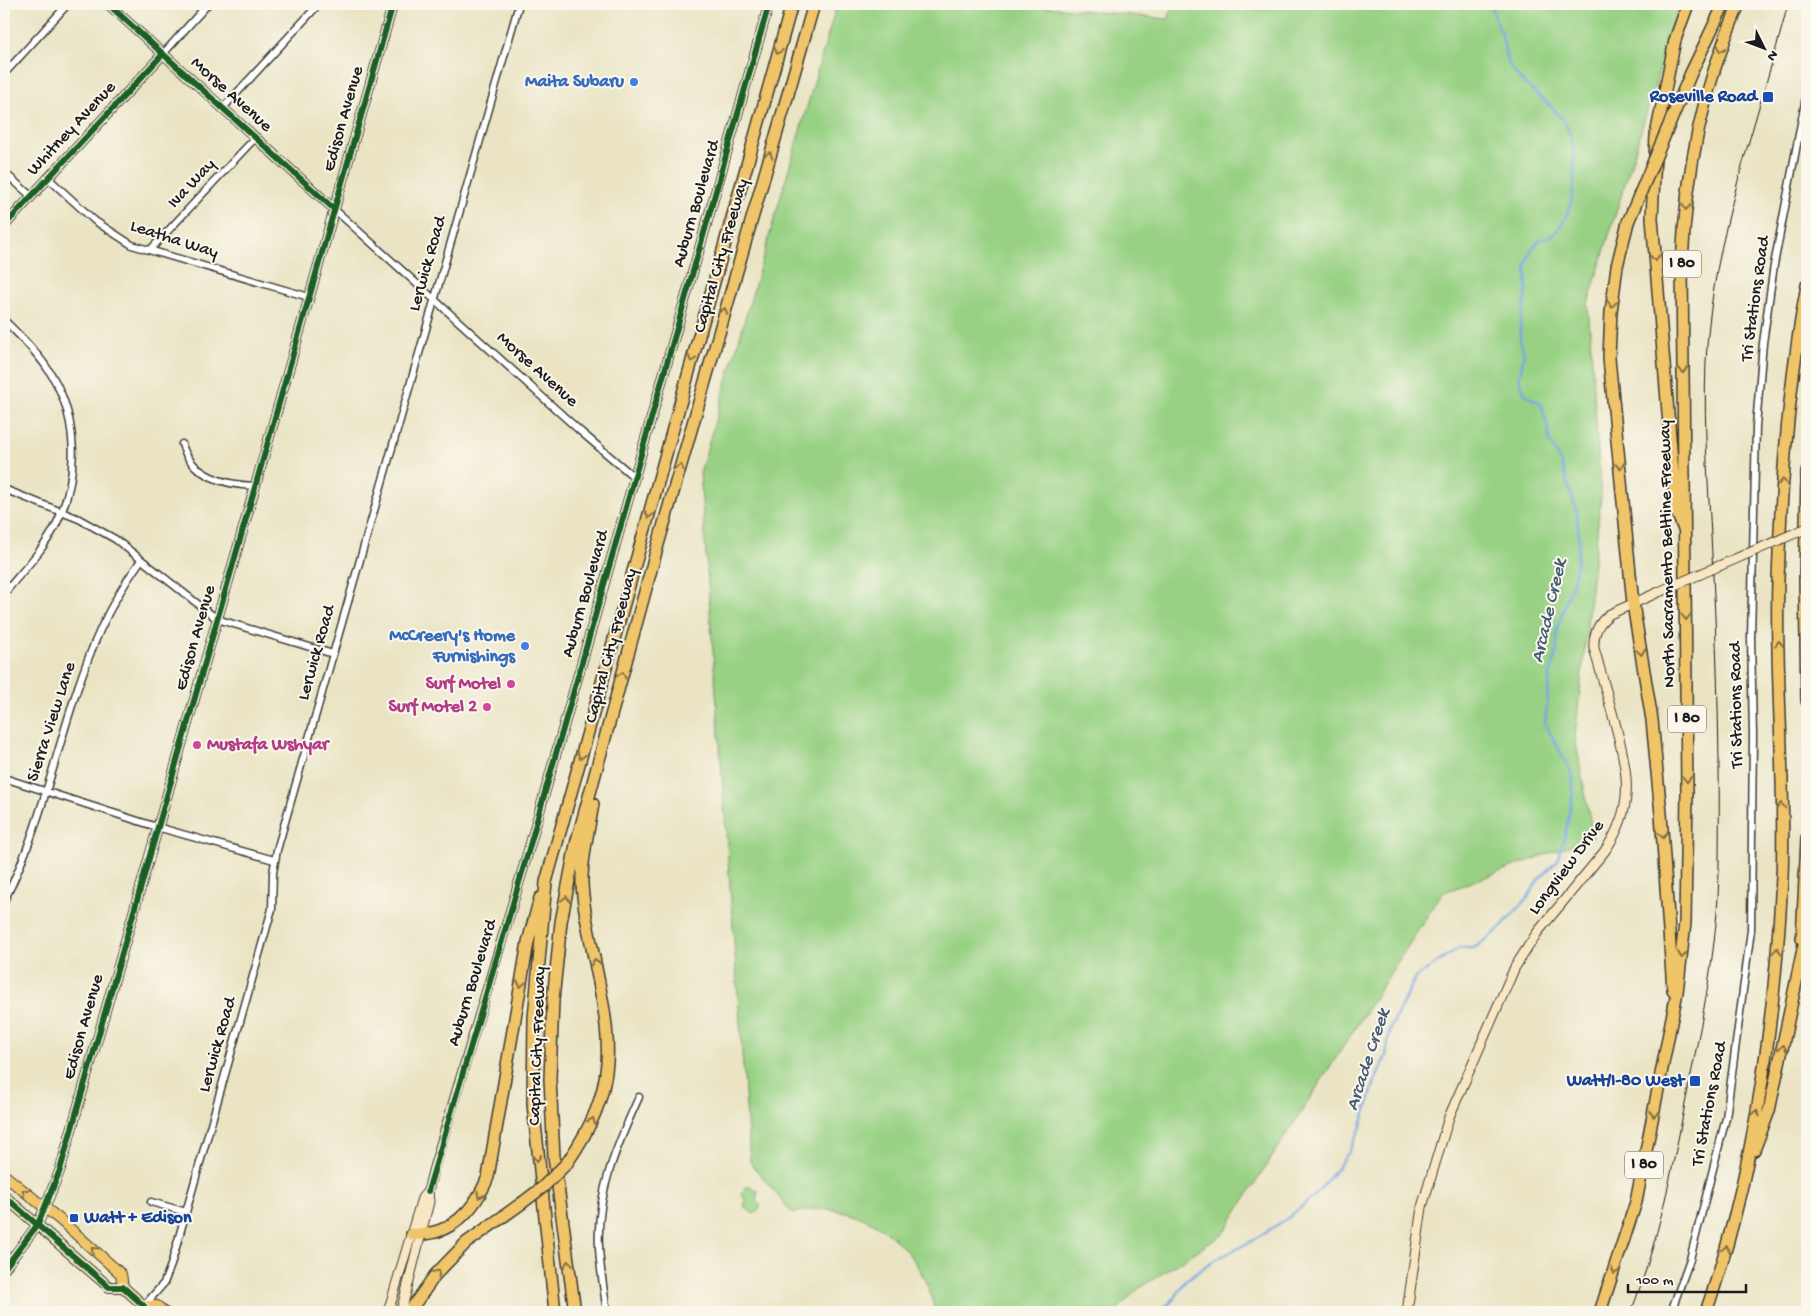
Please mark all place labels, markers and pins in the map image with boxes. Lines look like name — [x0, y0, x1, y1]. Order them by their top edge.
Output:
place label: Maita Subaru — [525, 72, 625, 93]
marker: Maita Subaru — [628, 76, 640, 88]
place label: Roseville Road — [1649, 87, 1759, 108]
marker: Roseville Road — [1761, 90, 1775, 104]
place label: McCreery's Home Furnishings — [389, 626, 516, 668]
marker: McCreery's Home Furnishings — [519, 640, 531, 652]
place label: Surf Motel — [426, 674, 501, 695]
marker: Surf Motel — [505, 678, 517, 690]
place label: Surf Motel 2 — [389, 697, 477, 718]
marker: Surf Motel 2 — [481, 701, 493, 713]
place label: Mustafa Wshyar — [207, 735, 331, 756]
marker: Mustafa Wshyar — [191, 739, 203, 751]
place label: Watt/I-80 West — [1566, 1071, 1686, 1092]
marker: Watt/I-80 West — [1688, 1074, 1702, 1088]
place label: Watt + Edison — [83, 1208, 192, 1229]
marker: Watt + Edison — [68, 1212, 80, 1224]

